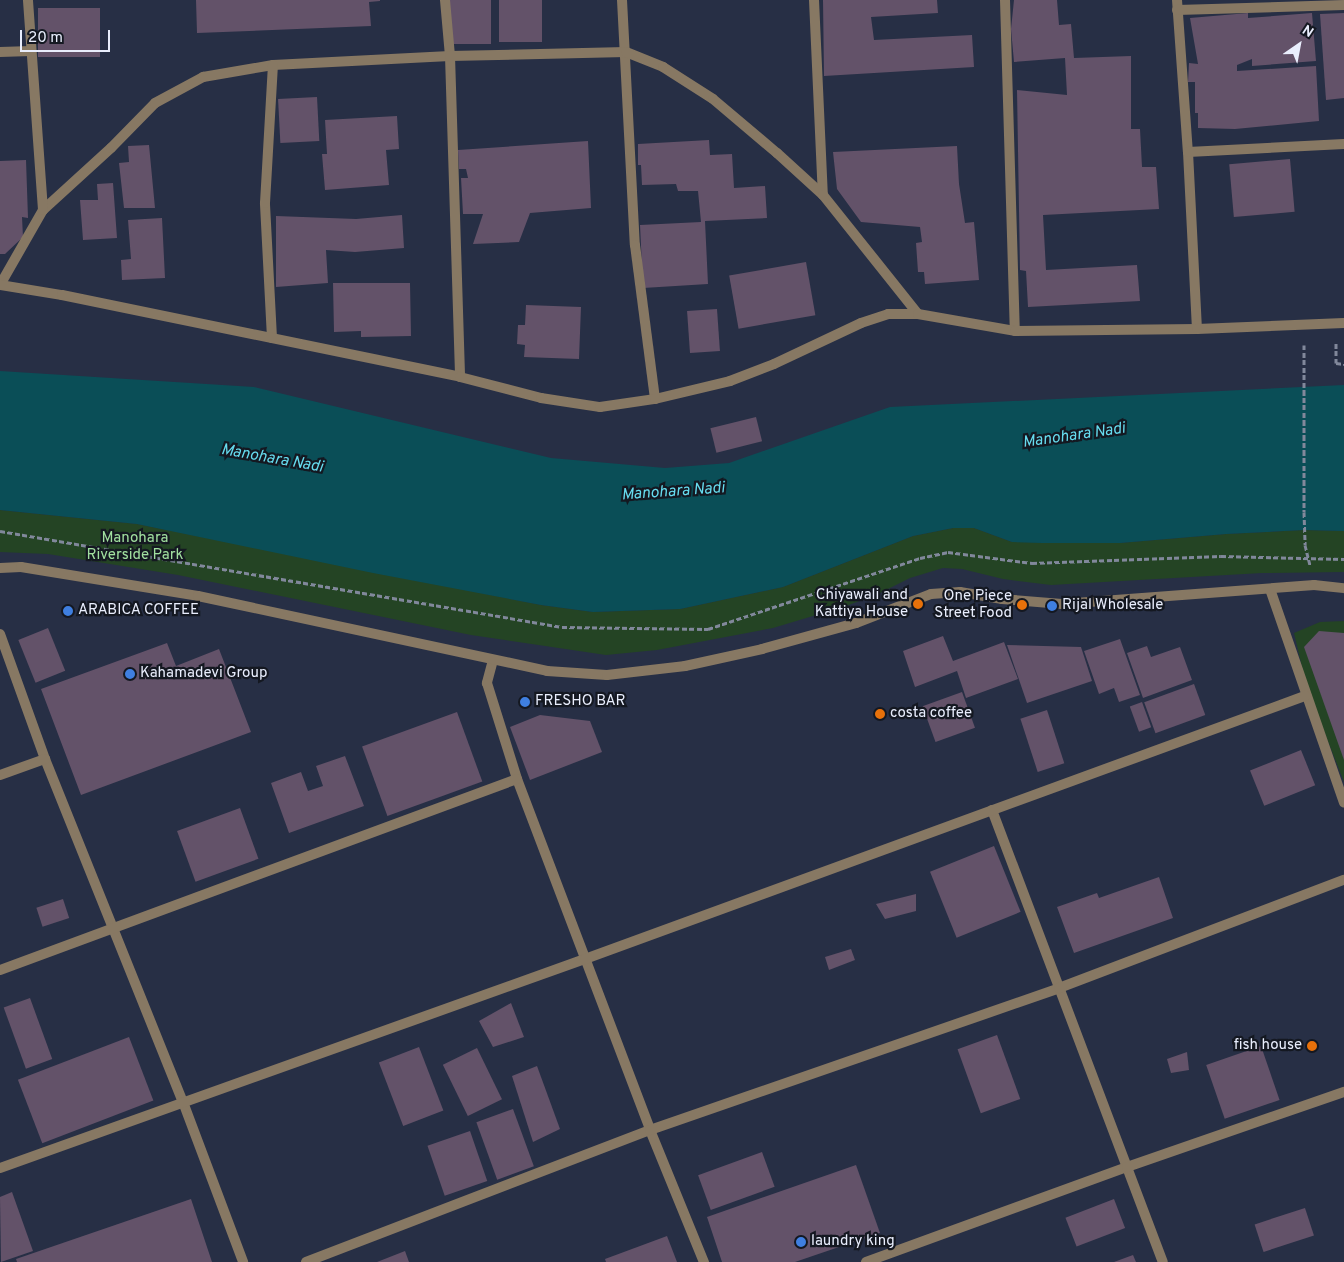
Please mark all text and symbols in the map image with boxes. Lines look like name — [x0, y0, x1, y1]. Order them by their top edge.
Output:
scale bar — [22, 20, 112, 52]
north arrow — [1274, 20, 1324, 70]
text: N — [1299, 22, 1316, 42]
text: 20 m — [28, 29, 63, 48]
water label: Manohara Nadi — [1021, 419, 1127, 453]
water label: Manohara Nadi — [219, 441, 325, 477]
water label: Manohara Nadi — [621, 479, 725, 505]
park label: Manohara Riverside Park — [86, 529, 184, 564]
place label: Chiyawali and Kattiya House — [815, 586, 908, 621]
place label: One Piece Street Food — [934, 587, 1012, 622]
place label: Rijal Wholesale — [1062, 597, 1164, 615]
marker: Chiyawali and Kattiya House — [912, 598, 924, 610]
marker: One Piece Street Food — [1016, 599, 1028, 611]
marker: Rijal Wholesale — [1046, 600, 1058, 612]
place label: ARABICA COFFEE — [78, 602, 200, 620]
marker: ARABICA COFFEE — [62, 605, 74, 617]
place label: Kahamadevi Group — [140, 665, 267, 683]
marker: Kahamadevi Group — [124, 668, 136, 680]
place label: FRESHO BAR — [535, 693, 625, 711]
marker: FRESHO BAR — [519, 696, 531, 708]
place label: costa coffee — [890, 705, 972, 723]
marker: costa coffee — [874, 708, 886, 720]
place label: fish house — [1234, 1037, 1302, 1055]
marker: fish house — [1306, 1040, 1318, 1052]
place label: laundry king — [811, 1233, 895, 1251]
marker: laundry king — [795, 1236, 807, 1248]

